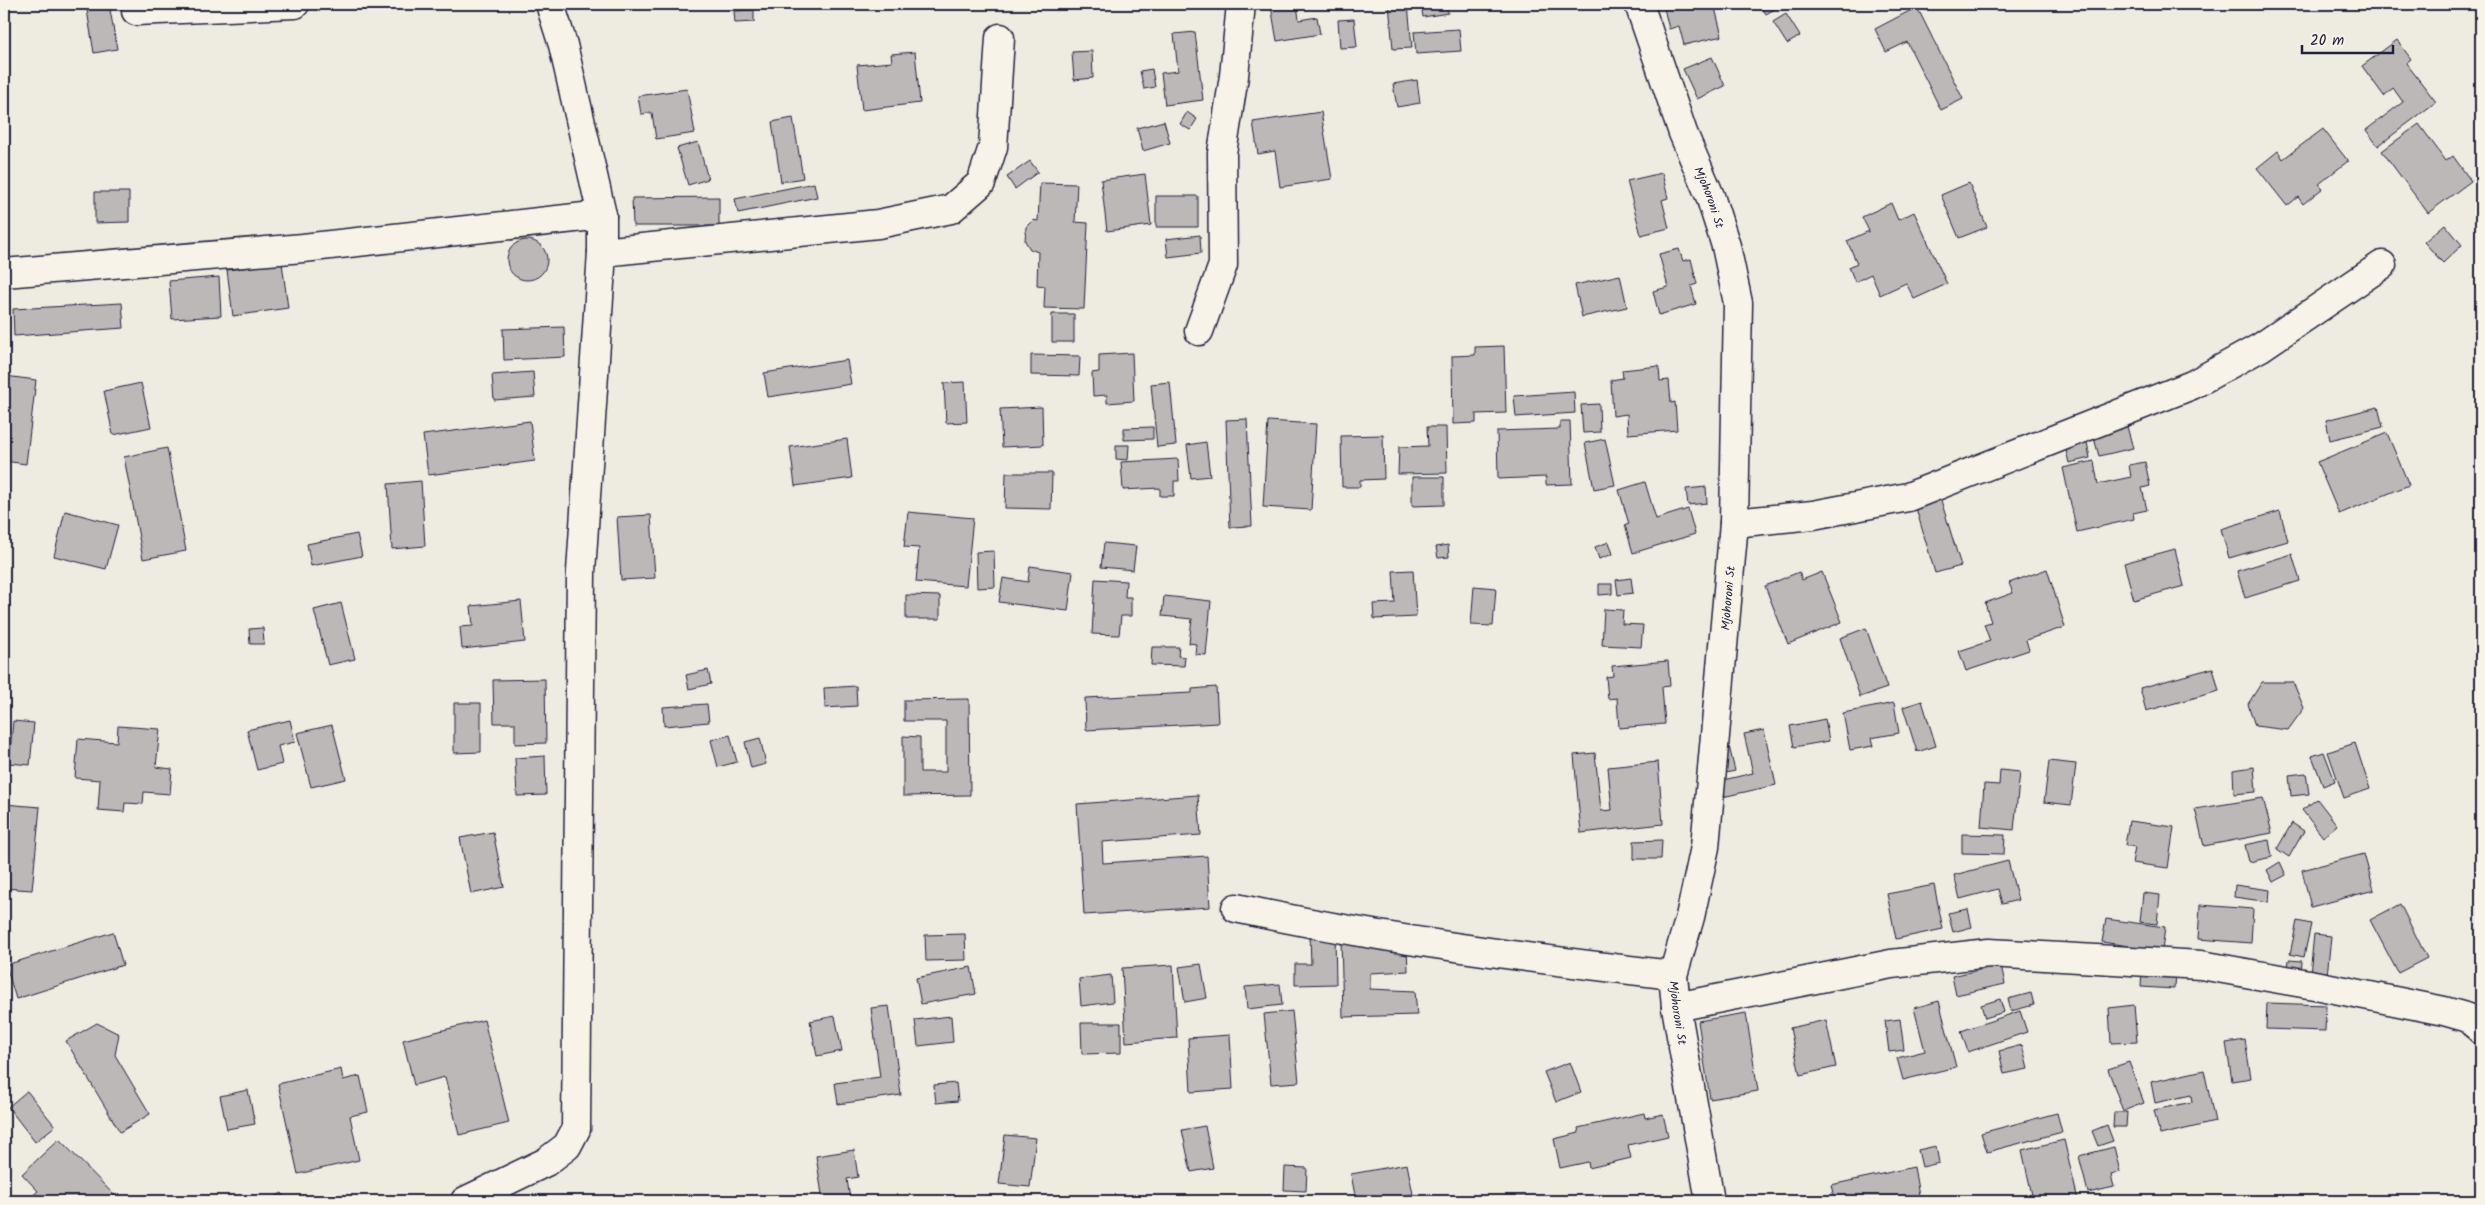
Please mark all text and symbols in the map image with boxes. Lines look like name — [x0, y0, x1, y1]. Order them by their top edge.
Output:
scale bar — [2302, 22, 2394, 54]
text: 20 m — [2310, 29, 2344, 53]
street label: Mjohoroni St — [1689, 164, 1729, 231]
street label: Mjohoroni St — [1716, 565, 1741, 631]
street label: Mjohoroni St — [1664, 980, 1692, 1047]

